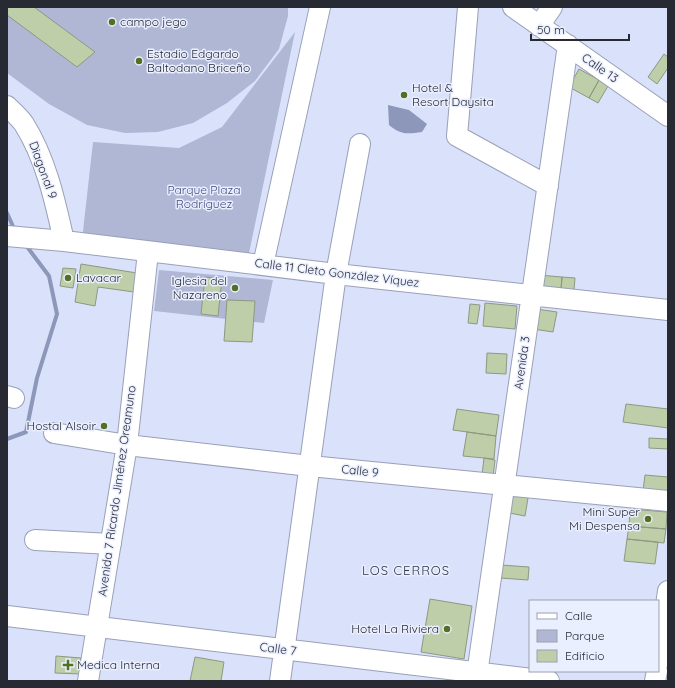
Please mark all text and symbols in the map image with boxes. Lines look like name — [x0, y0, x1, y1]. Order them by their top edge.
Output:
place label: campo jego — [120, 14, 187, 29]
scale bar — [531, 16, 629, 42]
marker: campo jego — [107, 17, 117, 27]
text: 50 m — [537, 22, 565, 37]
place label: Estadio Edgardo Baltodano Briceño — [147, 46, 250, 75]
street label: Calle 13 — [579, 50, 622, 86]
marker: Estadio Edgardo Baltodano Briceño — [134, 56, 144, 66]
place label: Hotel & Resort Daysita — [412, 80, 494, 109]
marker: Hotel & Resort Daysita — [399, 90, 409, 100]
street label: Diagonal 9 — [26, 139, 61, 201]
park label: Parque Plaza Rodríguez — [167, 182, 241, 211]
street label: Calle 11 Cleto González Víquez — [254, 255, 420, 290]
place label: Lavacar — [76, 270, 122, 285]
marker: Lavacar — [63, 273, 73, 283]
place label: Iglesia del Nazareno — [172, 273, 227, 302]
marker: Iglesia del Nazareno — [230, 283, 240, 293]
street label: Avenida 3 — [510, 335, 533, 391]
street label: Avenida 7 Ricardo Jiménez Oreamuno — [94, 384, 139, 597]
place label: Hostal Alsoir — [27, 418, 96, 433]
marker: Hostal Alsoir — [99, 421, 109, 431]
street label: Calle 9 — [341, 461, 380, 480]
place label: Mini Super Mi Despensa — [569, 504, 640, 533]
marker: Mini Super Mi Despensa — [643, 514, 653, 524]
district label: LOS CERROS — [362, 562, 450, 578]
legend — [529, 600, 659, 672]
text: Calle — [565, 608, 593, 623]
place label: Hotel La Riviera — [351, 621, 439, 636]
marker: Hotel La Riviera — [442, 624, 452, 634]
text: Parque — [565, 628, 605, 643]
street label: Calle 7 — [259, 639, 297, 658]
text: Edificio — [565, 648, 605, 663]
place label: Medica Interna — [77, 657, 160, 672]
marker: Medica Interna — [62, 659, 74, 671]

